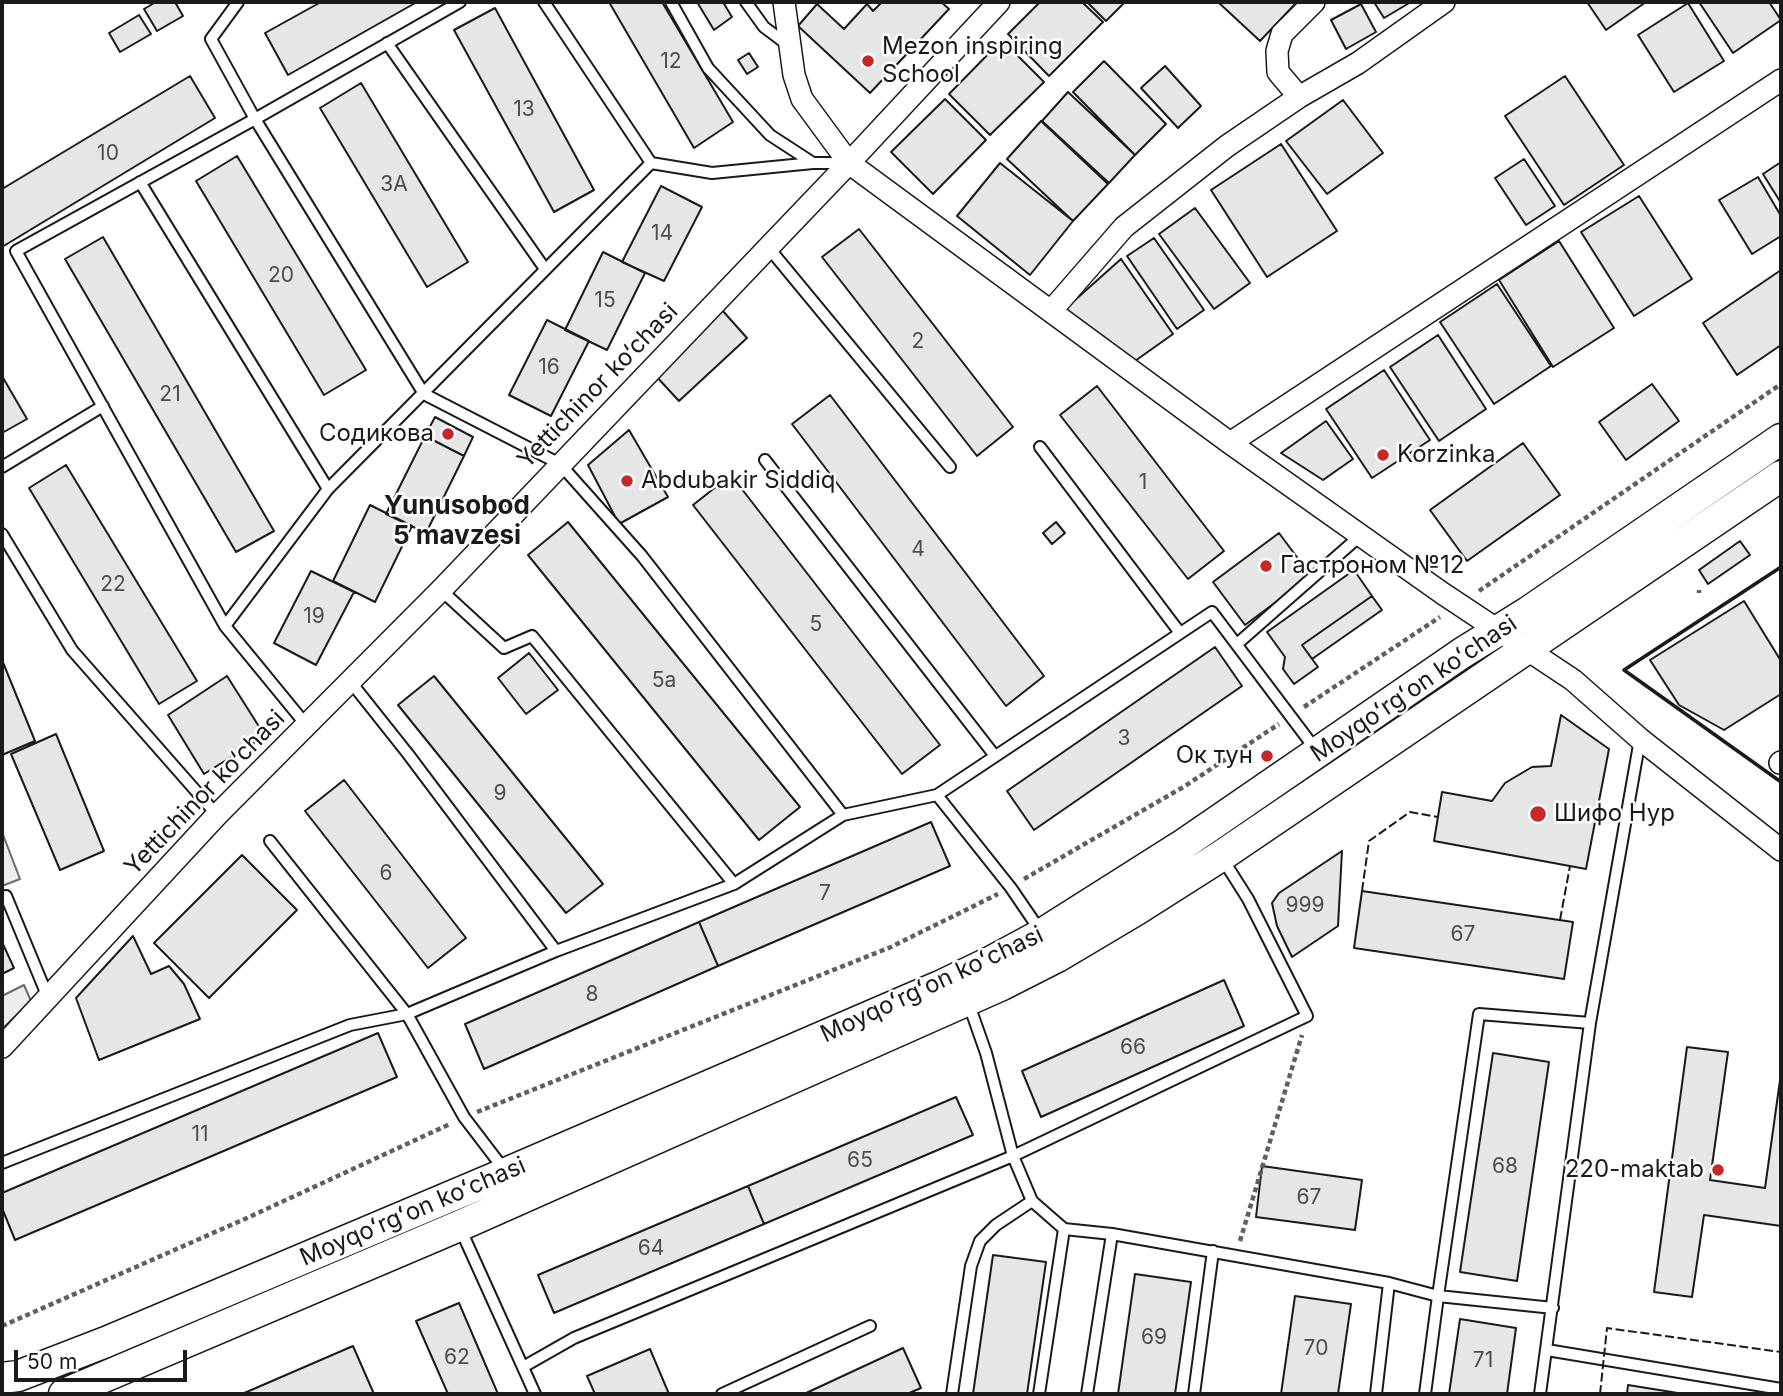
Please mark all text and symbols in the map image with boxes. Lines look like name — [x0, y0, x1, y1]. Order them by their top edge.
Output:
place label: Mezon inspiring School — [882, 33, 1063, 89]
house number: 12 — [660, 49, 682, 75]
marker: Mezon inspiring School — [860, 53, 876, 69]
house number: 13 — [513, 97, 535, 123]
house number: 10 — [97, 141, 119, 167]
house number: 3А — [380, 172, 408, 198]
house number: 14 — [651, 221, 673, 247]
house number: 20 — [268, 263, 294, 289]
house number: 15 — [594, 288, 616, 314]
street label: Yettichinor ko‘chasi — [512, 298, 684, 474]
house number: 2 — [912, 329, 924, 355]
house number: 16 — [538, 355, 560, 381]
house number: 21 — [159, 382, 181, 408]
place label: Содикова — [319, 420, 434, 448]
marker: Содикова — [440, 426, 456, 442]
place label: Korzinka — [1397, 441, 1495, 469]
marker: Korzinka — [1375, 447, 1391, 463]
place label: Abdubakir Siddiq — [641, 467, 835, 495]
house number: 1 — [1139, 470, 1147, 496]
marker: Abdubakir Siddiq — [619, 473, 635, 489]
district label: Yunusobod 5 mavzesi — [384, 490, 530, 552]
house number: 4 — [911, 537, 925, 563]
place label: Гастроном №12 — [1280, 552, 1464, 580]
marker: Гастроном №12 — [1258, 558, 1274, 574]
house number: 22 — [100, 572, 126, 598]
house number: 19 — [303, 604, 325, 630]
street label: Moyqoʻrgʻon koʻchasi — [1305, 609, 1523, 769]
house number: 5 — [810, 612, 822, 638]
house number: 5а — [652, 668, 676, 694]
street label: Yettichinor ko‘chasi — [119, 705, 291, 881]
house number: 3 — [1118, 726, 1130, 752]
place label: Ок тун — [1176, 742, 1253, 770]
marker: Ок тун — [1259, 748, 1275, 764]
house number: 9 — [493, 781, 507, 807]
place label: Шифо Нур — [1554, 800, 1675, 828]
marker: Шифо Нур — [1528, 804, 1548, 824]
house number: 6 — [379, 861, 393, 887]
house number: 7 — [819, 881, 831, 907]
house number: 999 — [1285, 893, 1325, 919]
street label: Moyqoʻrgʻon koʻchasi — [816, 921, 1048, 1049]
house number: 67 — [1451, 922, 1475, 948]
house number: 8 — [586, 982, 598, 1008]
house number: 66 — [1120, 1035, 1146, 1061]
house number: 11 — [191, 1122, 209, 1148]
house number: 65 — [847, 1148, 873, 1174]
street label: Moyqoʻrgʻon koʻchasi — [296, 1151, 530, 1273]
house number: 68 — [1492, 1154, 1518, 1180]
place label: 220-maktab — [1565, 1156, 1704, 1184]
marker: 220-maktab — [1710, 1162, 1726, 1178]
house number: 67 — [1297, 1185, 1321, 1211]
house number: 64 — [638, 1236, 664, 1262]
house number: 69 — [1141, 1325, 1167, 1351]
scale bar — [18, 1336, 191, 1380]
house number: 70 — [1304, 1336, 1328, 1362]
house number: 62 — [444, 1345, 470, 1371]
house number: 71 — [1473, 1348, 1493, 1374]
text: 50 m — [27, 1349, 77, 1374]

